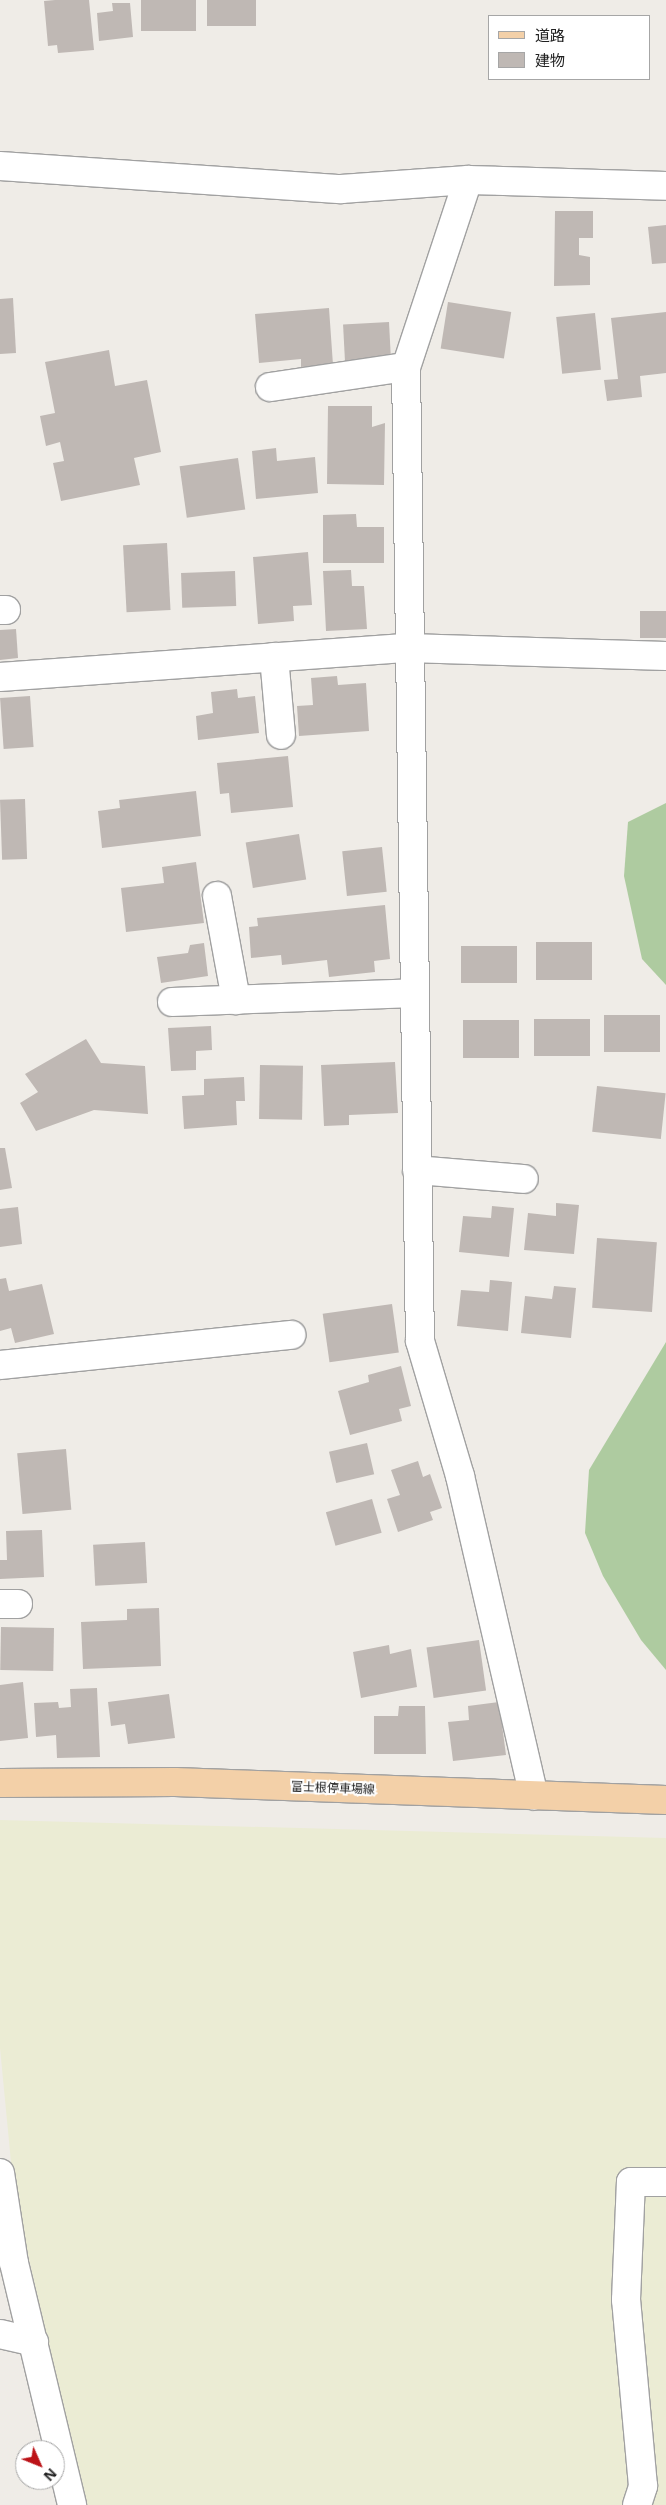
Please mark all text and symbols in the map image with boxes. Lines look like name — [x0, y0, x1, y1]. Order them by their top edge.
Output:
legend — [488, 15, 651, 80]
text: 道路 — [535, 25, 565, 45]
text: 建物 — [535, 50, 565, 70]
street label: 富士根停車場線 — [291, 1779, 375, 1797]
north arrow — [15, 2440, 65, 2490]
text: N — [40, 2464, 61, 2486]

